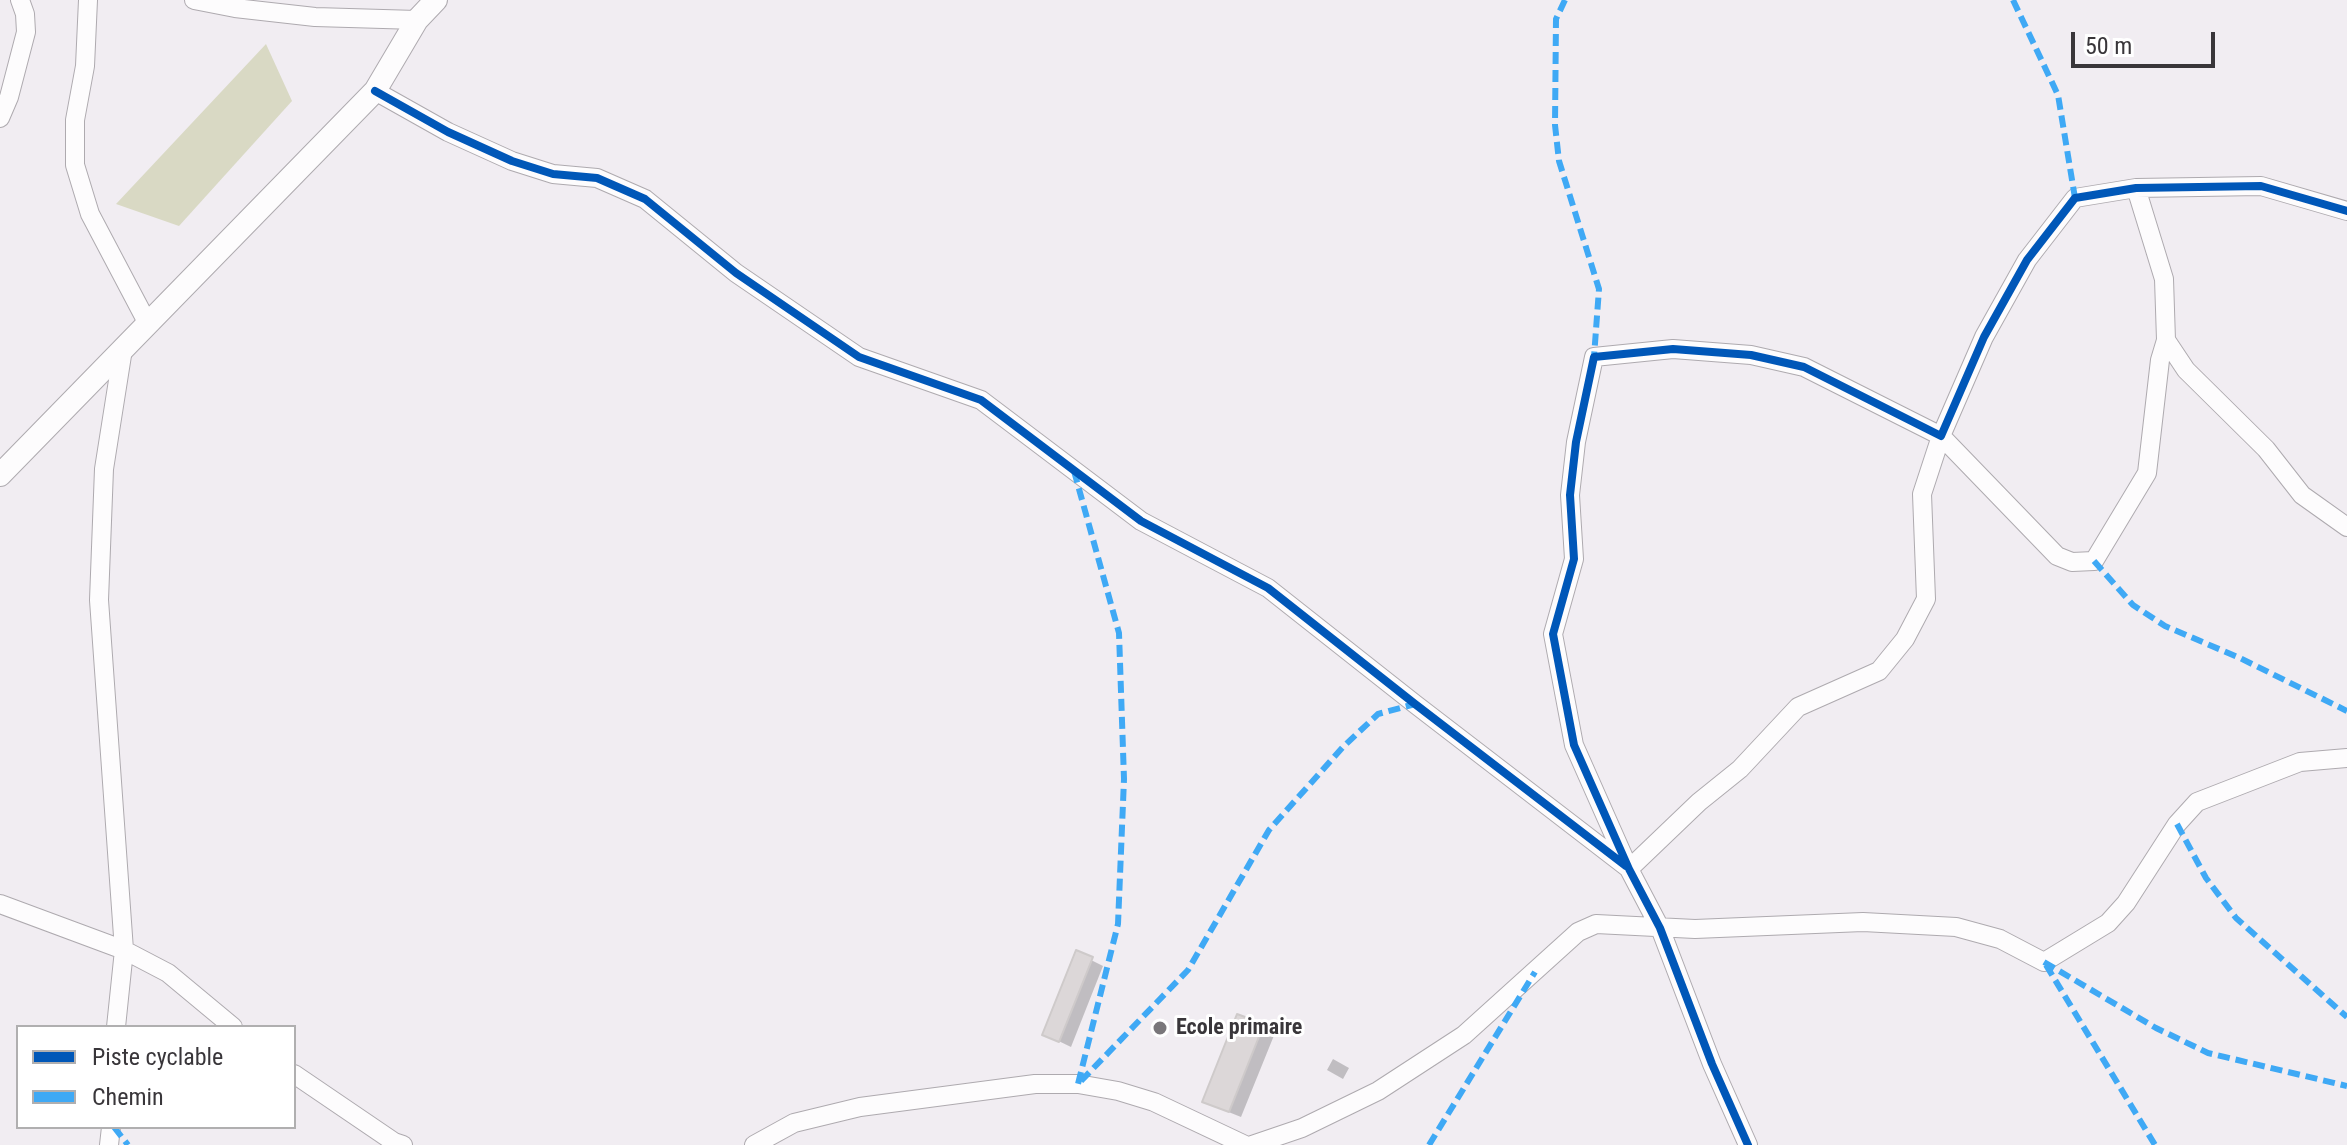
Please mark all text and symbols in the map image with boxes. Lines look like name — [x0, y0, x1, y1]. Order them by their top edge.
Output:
scale bar — [2075, 16, 2219, 66]
text: 50 m — [2085, 32, 2132, 60]
place label: Ecole primaire — [1176, 1015, 1302, 1041]
marker: Ecole primaire — [1151, 1019, 1169, 1037]
legend — [16, 1025, 296, 1129]
text: Piste cyclable — [92, 1043, 223, 1071]
text: Chemin — [92, 1083, 164, 1111]

